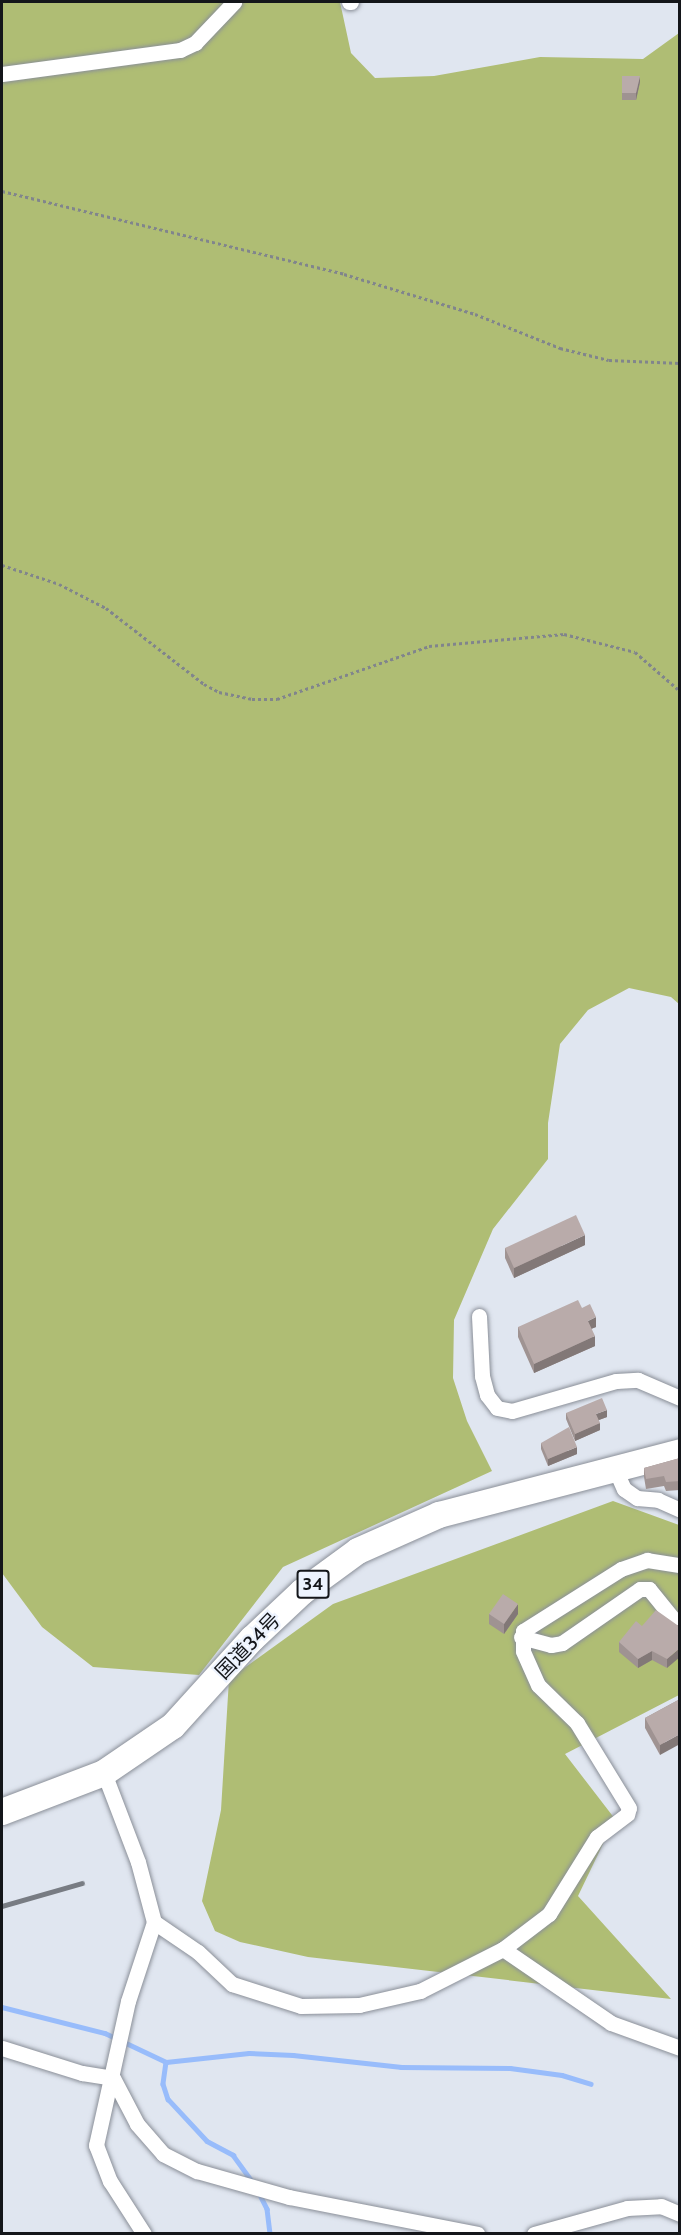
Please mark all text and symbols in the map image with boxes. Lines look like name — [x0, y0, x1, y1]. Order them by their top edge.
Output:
road number: 34 — [296, 1569, 330, 1599]
street label: 国道34号 — [211, 1608, 285, 1684]

